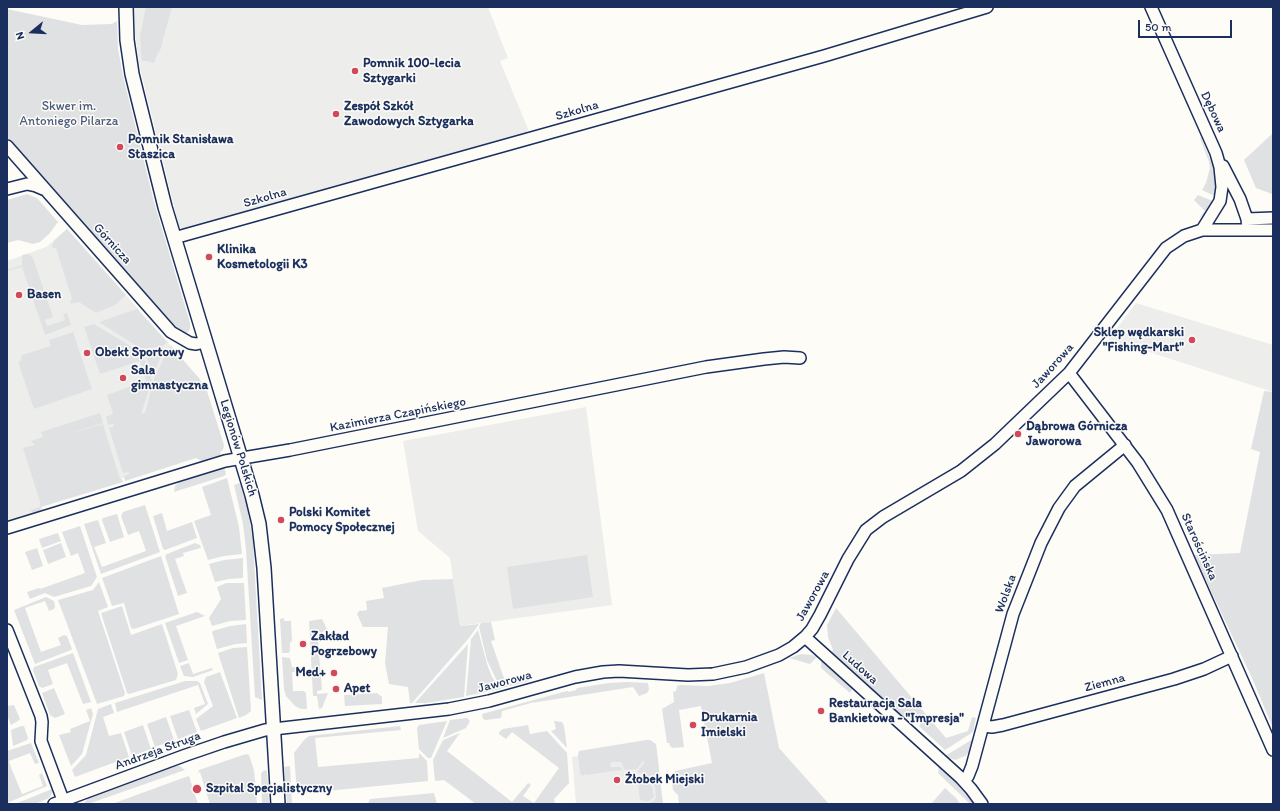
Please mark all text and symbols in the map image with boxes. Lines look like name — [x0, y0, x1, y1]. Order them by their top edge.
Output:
north arrow — [12, 12, 52, 52]
scale bar — [1140, 12, 1234, 38]
text: 50 m — [1145, 20, 1171, 34]
text: N — [13, 30, 27, 41]
place label: Pomnik 100-lecia Sztygarki — [363, 56, 461, 87]
marker: Pomnik 100-lecia Sztygarki — [350, 66, 360, 76]
street label: Dębowa — [1197, 89, 1229, 135]
street label: Szkolna — [554, 97, 600, 125]
park label: Skwer im. Antoniego Pilarza — [20, 99, 118, 130]
place label: Zespół Szkół Zawodowych Sztygarka — [344, 99, 474, 130]
marker: Zespół Szkół Zawodowych Sztygarka — [331, 109, 341, 119]
place label: Pomnik Stanisława Staszica — [128, 132, 234, 163]
marker: Pomnik Stanisława Staszica — [115, 142, 125, 152]
street label: Szkolna — [242, 184, 288, 212]
street label: Górnicza — [90, 220, 134, 268]
place label: Klinika Kosmetologii K3 — [217, 242, 308, 273]
marker: Klinika Kosmetologii K3 — [204, 252, 214, 262]
place label: Basen — [27, 287, 61, 303]
marker: Basen — [14, 290, 24, 300]
place label: Sklep wędkarski "Fishing-Mart" — [1094, 325, 1184, 356]
marker: Sklep wędkarski "Fishing-Mart" — [1187, 335, 1197, 345]
street label: Jaworowa — [1029, 340, 1077, 392]
place label: Obekt Sportowy — [95, 345, 184, 361]
marker: Obekt Sportowy — [82, 348, 92, 358]
place label: Sala gimnastyczna — [131, 363, 208, 394]
marker: Sala gimnastyczna — [118, 373, 128, 383]
street label: Kazimierza Czapińskiego — [329, 394, 467, 436]
street label: Legionów Polskich — [216, 398, 260, 498]
place label: Dąbrowa Górnicza Jaworowa — [1026, 419, 1127, 450]
marker: Dąbrowa Górnicza Jaworowa — [1013, 429, 1023, 439]
place label: Polski Komitet Pomocy Społecznej — [289, 505, 395, 536]
street label: Starościńska — [1177, 511, 1221, 583]
marker: Polski Komitet Pomocy Społecznej — [276, 515, 286, 525]
street label: Jaworowa — [793, 568, 833, 624]
street label: Wolska — [992, 573, 1020, 615]
place label: Zakład Pogrzebowy — [311, 629, 377, 660]
marker: Zakład Pogrzebowy — [298, 639, 308, 649]
street label: Ludowa — [839, 648, 881, 688]
place label: Med+ — [295, 665, 326, 681]
street label: Jaworowa — [476, 667, 534, 697]
marker: Med+ — [329, 668, 339, 678]
street label: Ziemna — [1083, 670, 1127, 696]
place label: Apet — [344, 681, 370, 697]
marker: Apet — [331, 684, 341, 694]
place label: Restauracja Sala Bankietowa - "Impresja" — [829, 696, 964, 727]
marker: Restauracja Sala Bankietowa - "Impresja" — [816, 706, 826, 716]
place label: Drukarnia Imielski — [701, 710, 758, 741]
marker: Drukarnia Imielski — [688, 720, 698, 730]
street label: Andrzeja Struga — [113, 728, 203, 774]
place label: Żłobek Miejski — [625, 772, 704, 788]
marker: Żłobek Miejski — [612, 775, 622, 785]
place label: Szpital Specjalistyczny — [206, 781, 332, 797]
marker: Szpital Specjalistyczny — [191, 783, 203, 795]

